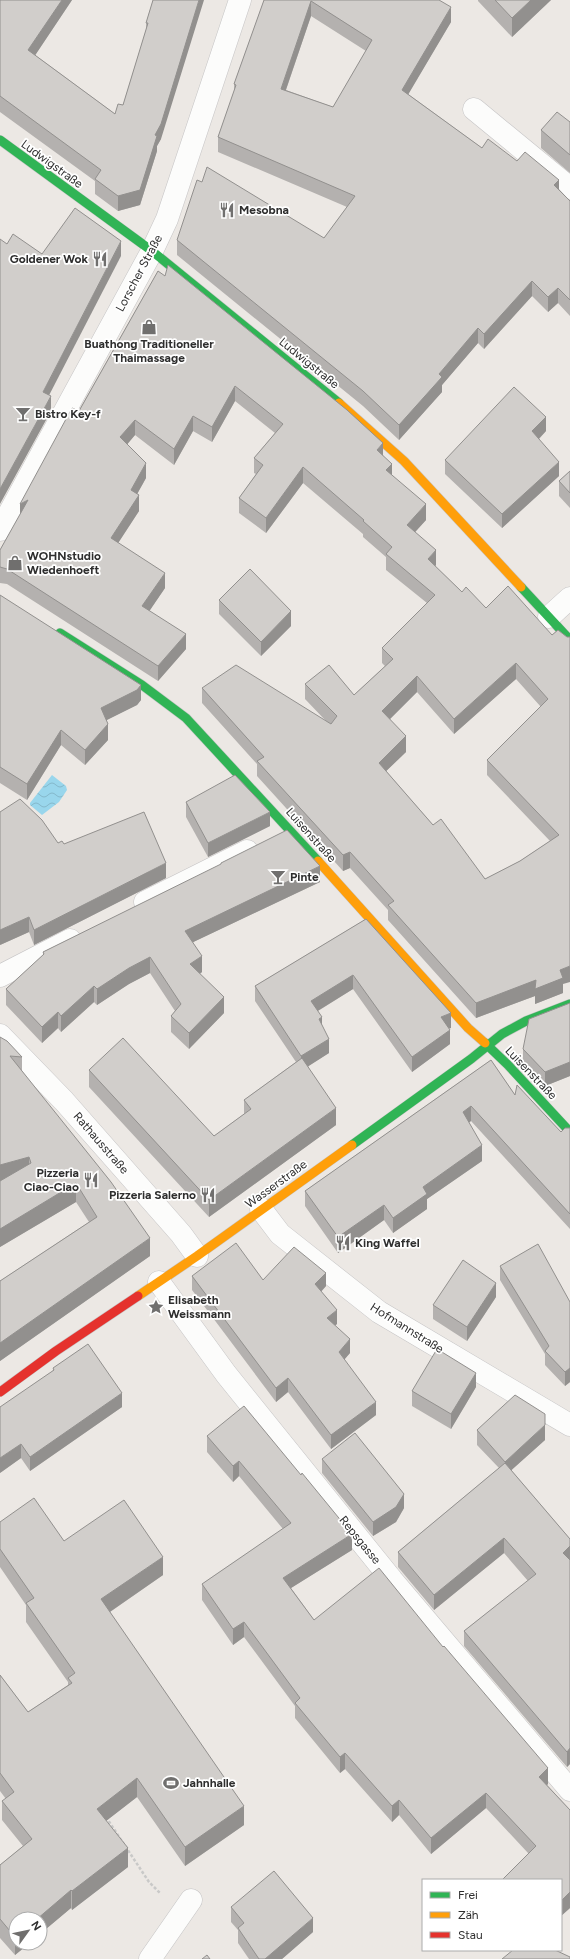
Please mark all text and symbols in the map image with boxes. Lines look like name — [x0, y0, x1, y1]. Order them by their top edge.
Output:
street label: Ludwigstraße — [18, 137, 86, 191]
restaurant icon: Mesobna — [218, 201, 236, 219]
place label: Mesobna — [239, 203, 289, 217]
street label: Lorscher Straße — [113, 232, 165, 314]
restaurant icon: Goldener Wok — [91, 250, 109, 268]
place label: Goldener Wok — [10, 252, 89, 266]
shop icon: Buathong Traditioneller Thaimassage — [140, 318, 158, 336]
street label: Ludwigstraße — [276, 335, 342, 392]
place label: Buathong Traditioneller Thaimassage — [84, 337, 214, 365]
bar icon: Bistro Key-f — [14, 405, 32, 423]
place label: Bistro Key-f — [35, 407, 101, 421]
place label: WOHNstudio Wiedenhoeft — [27, 549, 101, 577]
shop icon: WOHNstudio Wiedenhoeft — [6, 554, 24, 572]
street label: Luisenstraße — [283, 805, 339, 865]
bar icon: Pinte — [269, 868, 287, 886]
place label: Pinte — [290, 870, 319, 884]
street label: Luisenstraße — [502, 1044, 560, 1103]
street label: Rathausstraße — [70, 1109, 132, 1177]
street label: Wasserstraße — [243, 1157, 310, 1211]
place label: Pizzeria Ciao-Ciao — [24, 1166, 79, 1194]
restaurant icon: Pizzeria Ciao-Ciao — [82, 1171, 100, 1189]
restaurant icon: Pizzeria Salerno — [199, 1186, 217, 1204]
place label: Pizzeria Salerno — [109, 1188, 196, 1202]
restaurant icon: King Waffel — [334, 1234, 352, 1252]
place label: King Waffel — [355, 1236, 420, 1250]
place label: Elisabeth Weissmann — [168, 1293, 231, 1321]
place icon: Elisabeth Weissmann — [147, 1298, 165, 1316]
street label: Hofmannstraße — [368, 1300, 447, 1356]
street label: Repsgasse — [336, 1513, 384, 1567]
sports icon: Jahnhalle — [162, 1774, 180, 1792]
place label: Jahnhalle — [183, 1776, 236, 1790]
legend — [422, 1879, 562, 1951]
text: Frei — [458, 1888, 478, 1902]
text: Zäh — [458, 1908, 479, 1922]
north arrow — [8, 1911, 48, 1951]
text: N — [28, 1919, 44, 1933]
text: Stau — [458, 1928, 483, 1942]

